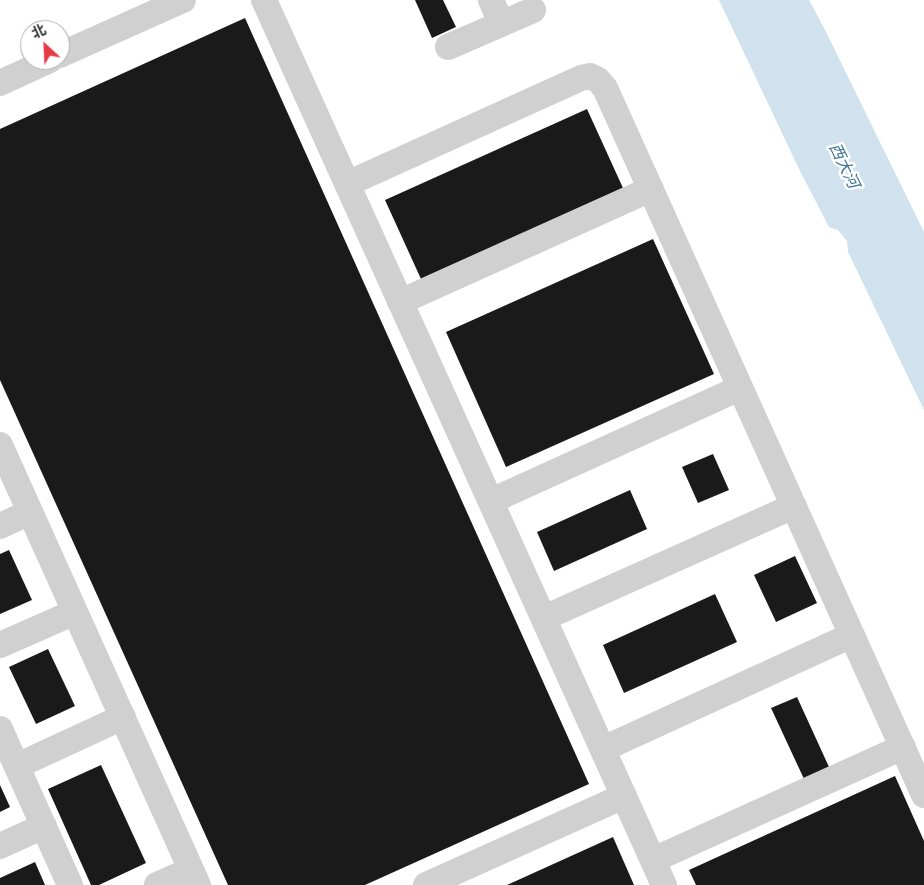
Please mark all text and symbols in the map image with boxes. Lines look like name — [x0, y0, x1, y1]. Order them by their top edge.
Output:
north arrow — [20, 20, 70, 70]
text: 北 — [29, 21, 49, 43]
water label: 西大河 — [824, 140, 862, 192]

